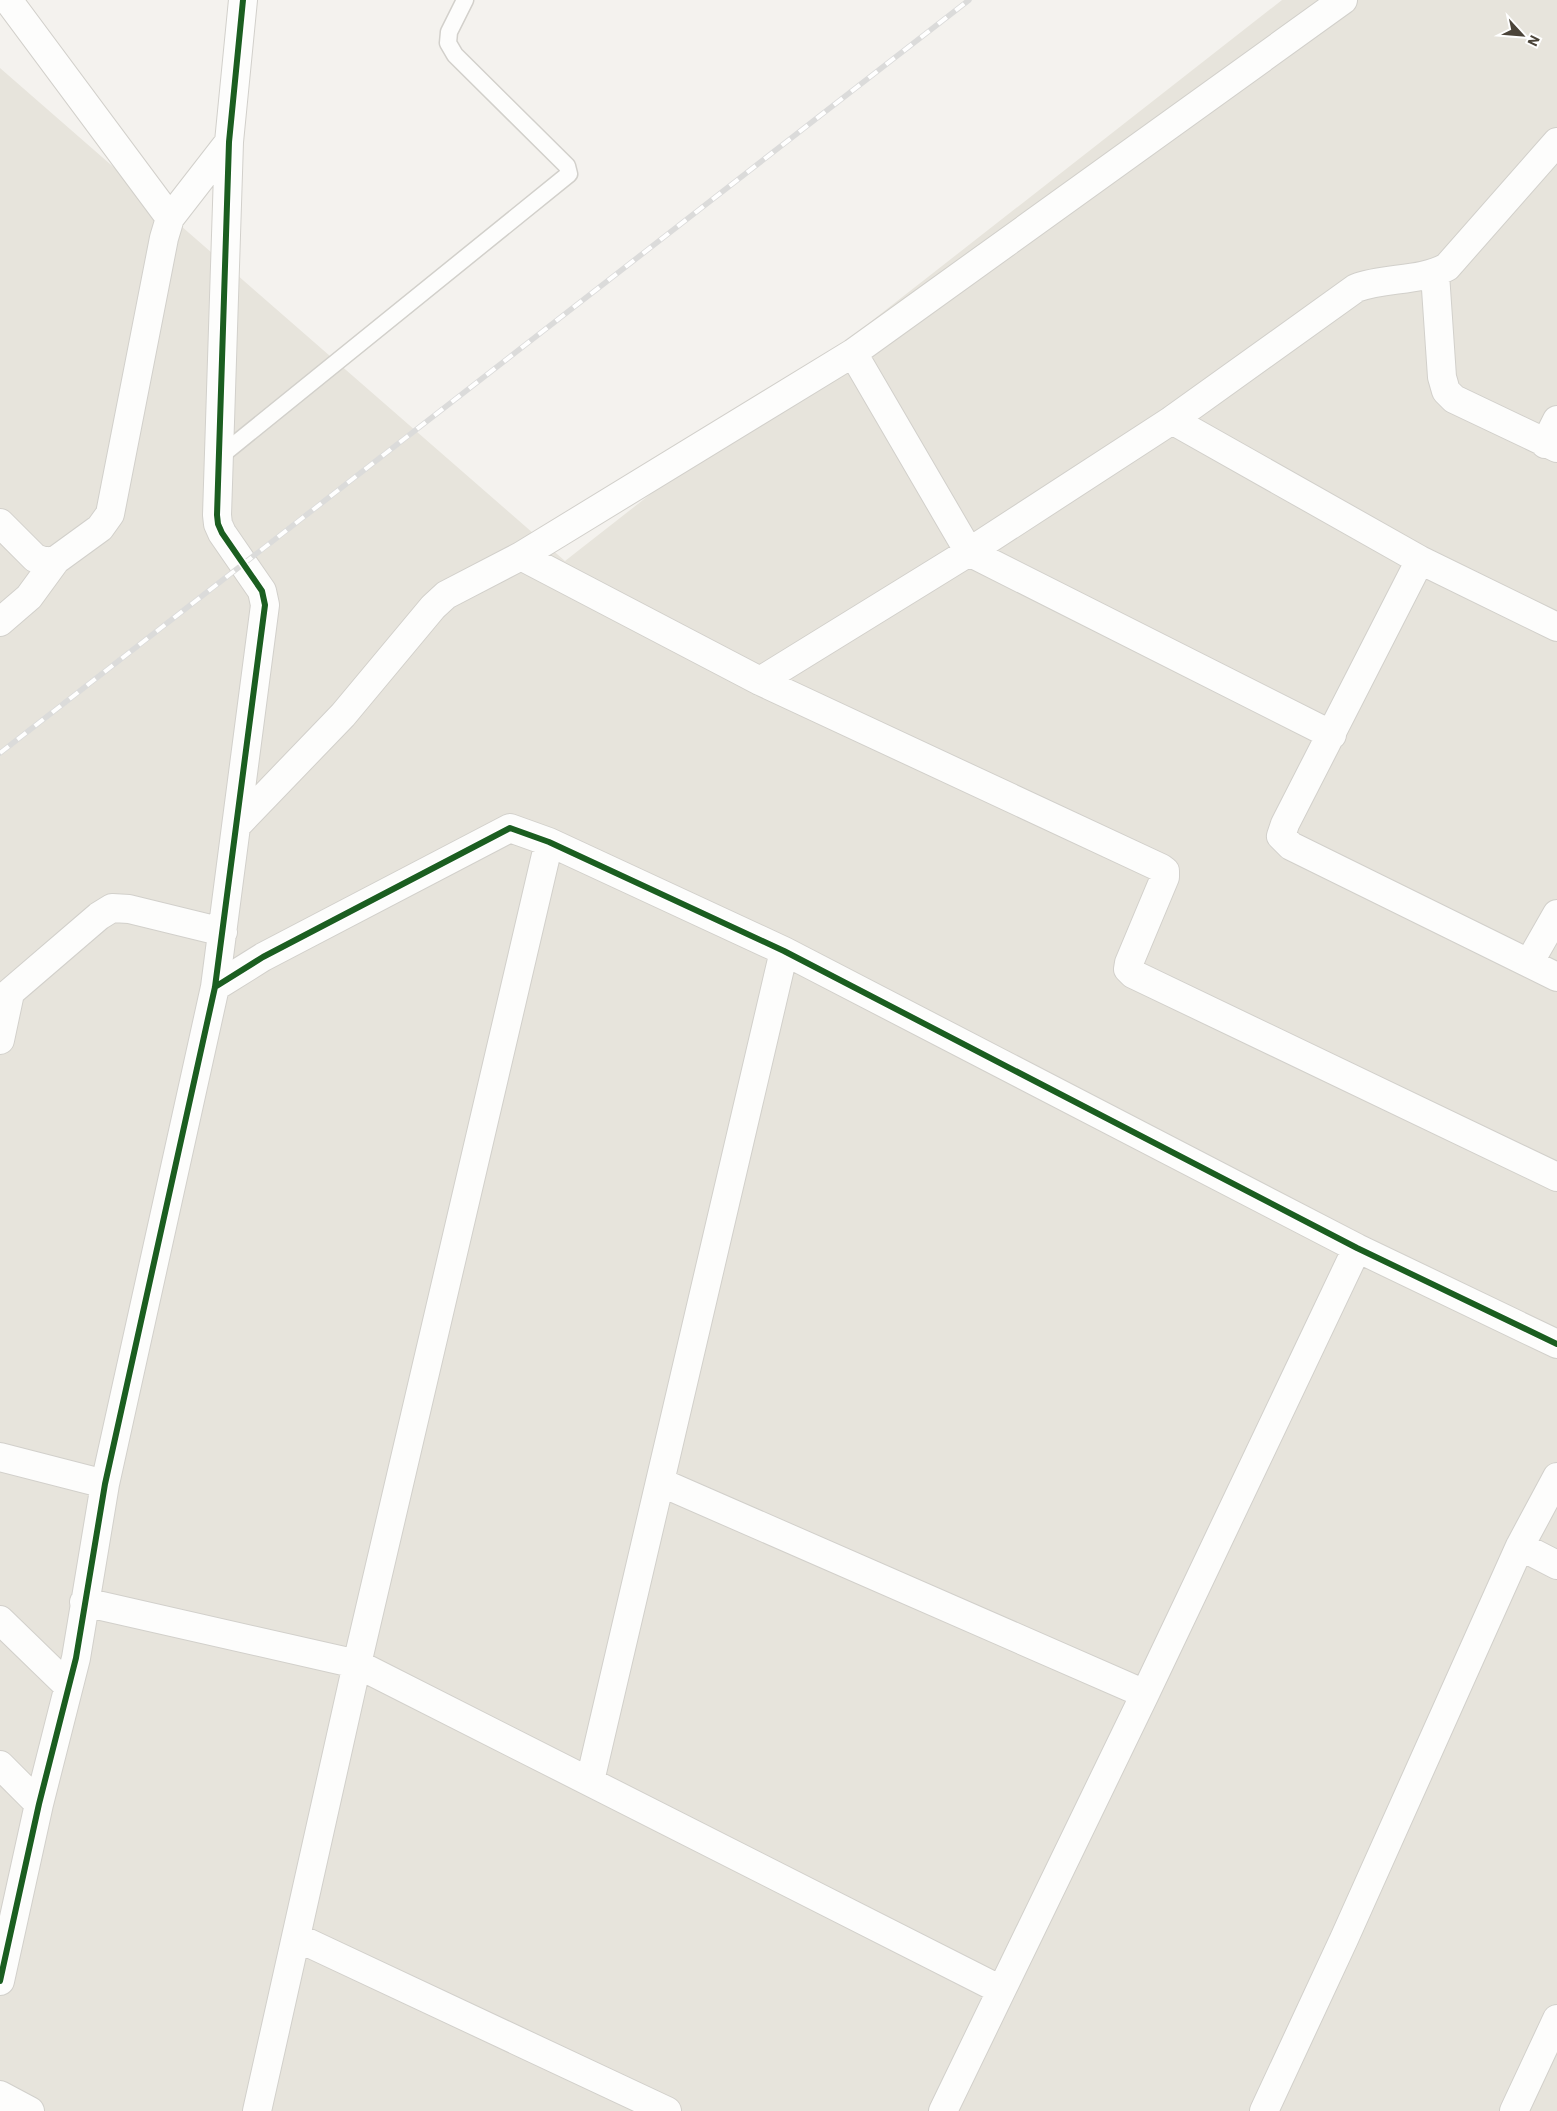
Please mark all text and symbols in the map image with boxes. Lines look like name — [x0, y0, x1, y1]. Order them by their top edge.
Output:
north arrow — [1497, 10, 1547, 60]
text: N — [1523, 32, 1544, 49]

